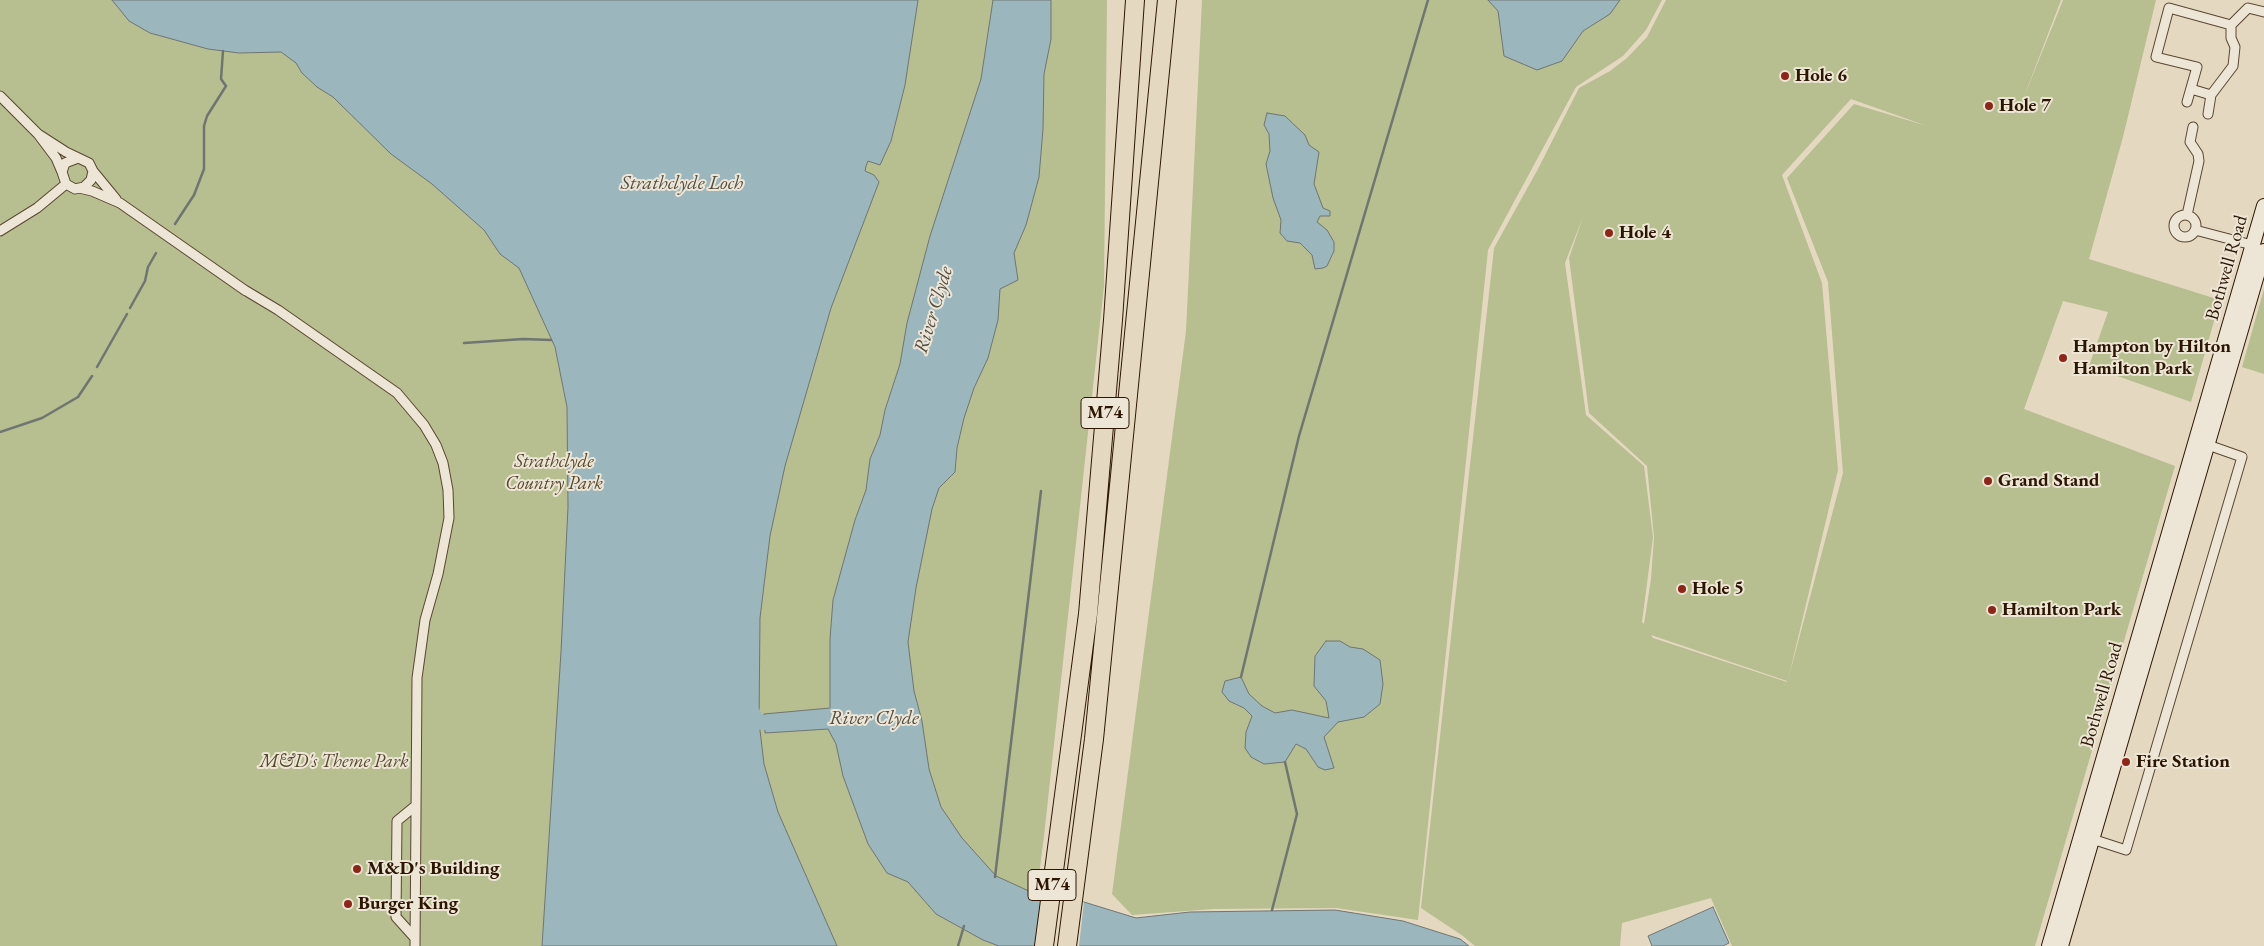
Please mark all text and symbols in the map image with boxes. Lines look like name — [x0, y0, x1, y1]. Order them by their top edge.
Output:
place label: Hole 6 — [1795, 65, 1847, 87]
marker: Hole 6 — [1779, 70, 1791, 82]
place label: Hole 7 — [1999, 95, 2051, 117]
marker: Hole 7 — [1983, 100, 1995, 112]
water label: Strathclyde Loch — [621, 172, 743, 196]
street label: Bothwell Road — [2201, 213, 2253, 323]
place label: Hole 4 — [1619, 222, 1671, 244]
marker: Hole 4 — [1603, 227, 1615, 239]
water label: River Clyde — [909, 264, 959, 356]
place label: Hampton by Hilton Hamilton Park — [2073, 336, 2231, 380]
marker: Hampton by Hilton Hamilton Park — [2057, 352, 2069, 364]
road number: M74 — [1081, 398, 1129, 428]
park label: Strathclyde Country Park — [505, 451, 603, 495]
place label: Grand Stand — [1998, 470, 2099, 492]
marker: Grand Stand — [1982, 475, 1994, 487]
place label: Hole 5 — [1692, 578, 1744, 600]
marker: Hole 5 — [1676, 583, 1688, 595]
place label: Hamilton Park — [2002, 599, 2121, 621]
marker: Hamilton Park — [1986, 604, 1998, 616]
street label: Bothwell Road — [2076, 640, 2128, 750]
water label: River Clyde — [829, 707, 919, 731]
park label: M&D's Theme Park — [259, 751, 409, 773]
place label: Fire Station — [2136, 751, 2230, 773]
marker: Fire Station — [2120, 756, 2132, 768]
place label: M&D's Building — [367, 858, 499, 880]
marker: M&D's Building — [351, 863, 363, 875]
road number: M74 — [1028, 870, 1076, 900]
place label: Burger King — [358, 893, 458, 915]
marker: Burger King — [342, 898, 354, 910]

